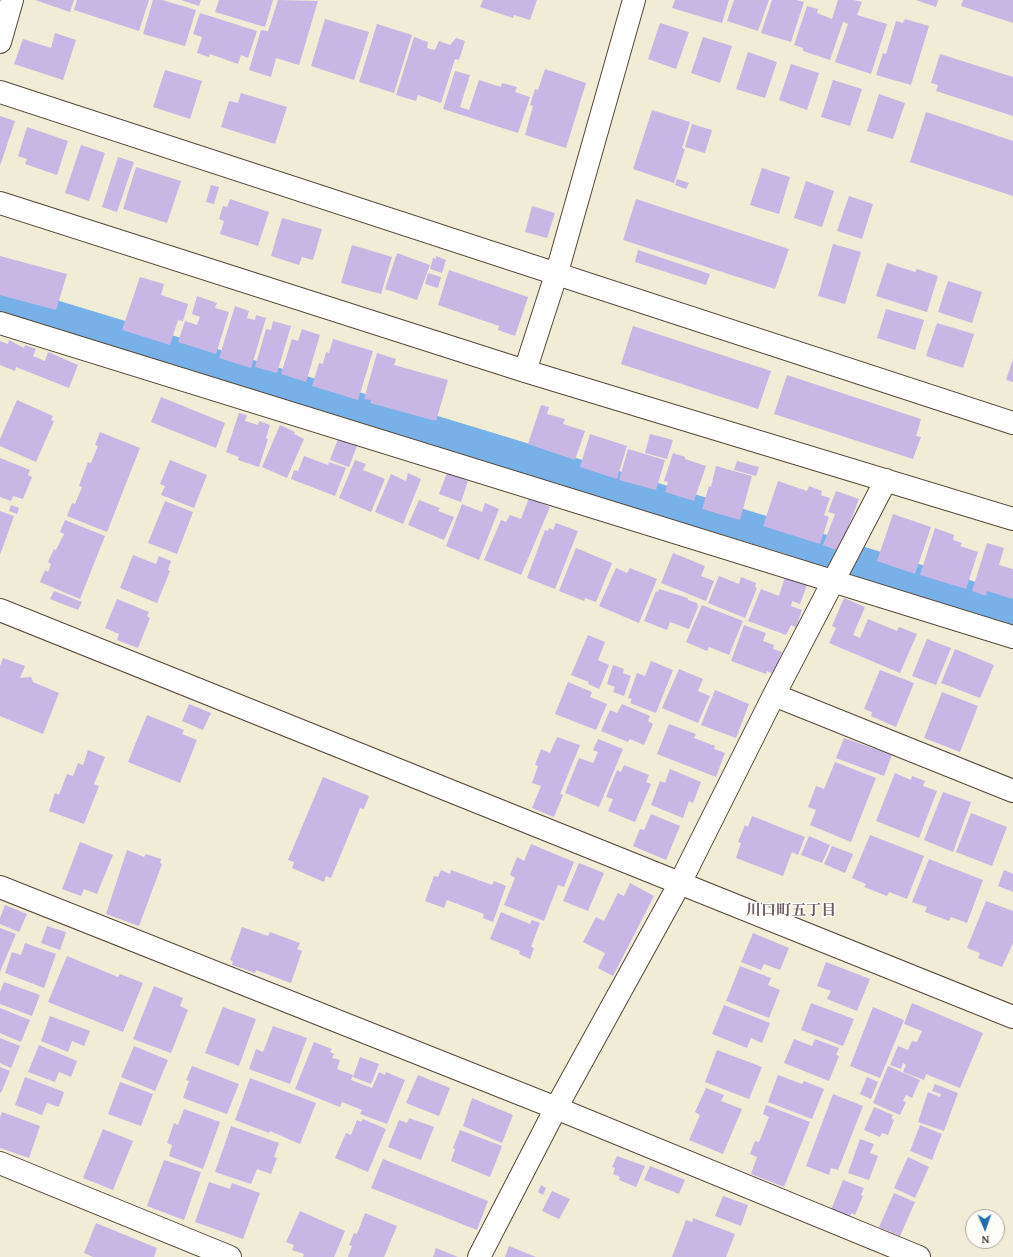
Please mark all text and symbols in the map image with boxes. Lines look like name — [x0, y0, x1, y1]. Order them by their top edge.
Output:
district label: 川口町五丁目 — [746, 902, 836, 920]
north arrow — [965, 1209, 1005, 1249]
text: N — [981, 1232, 989, 1248]

